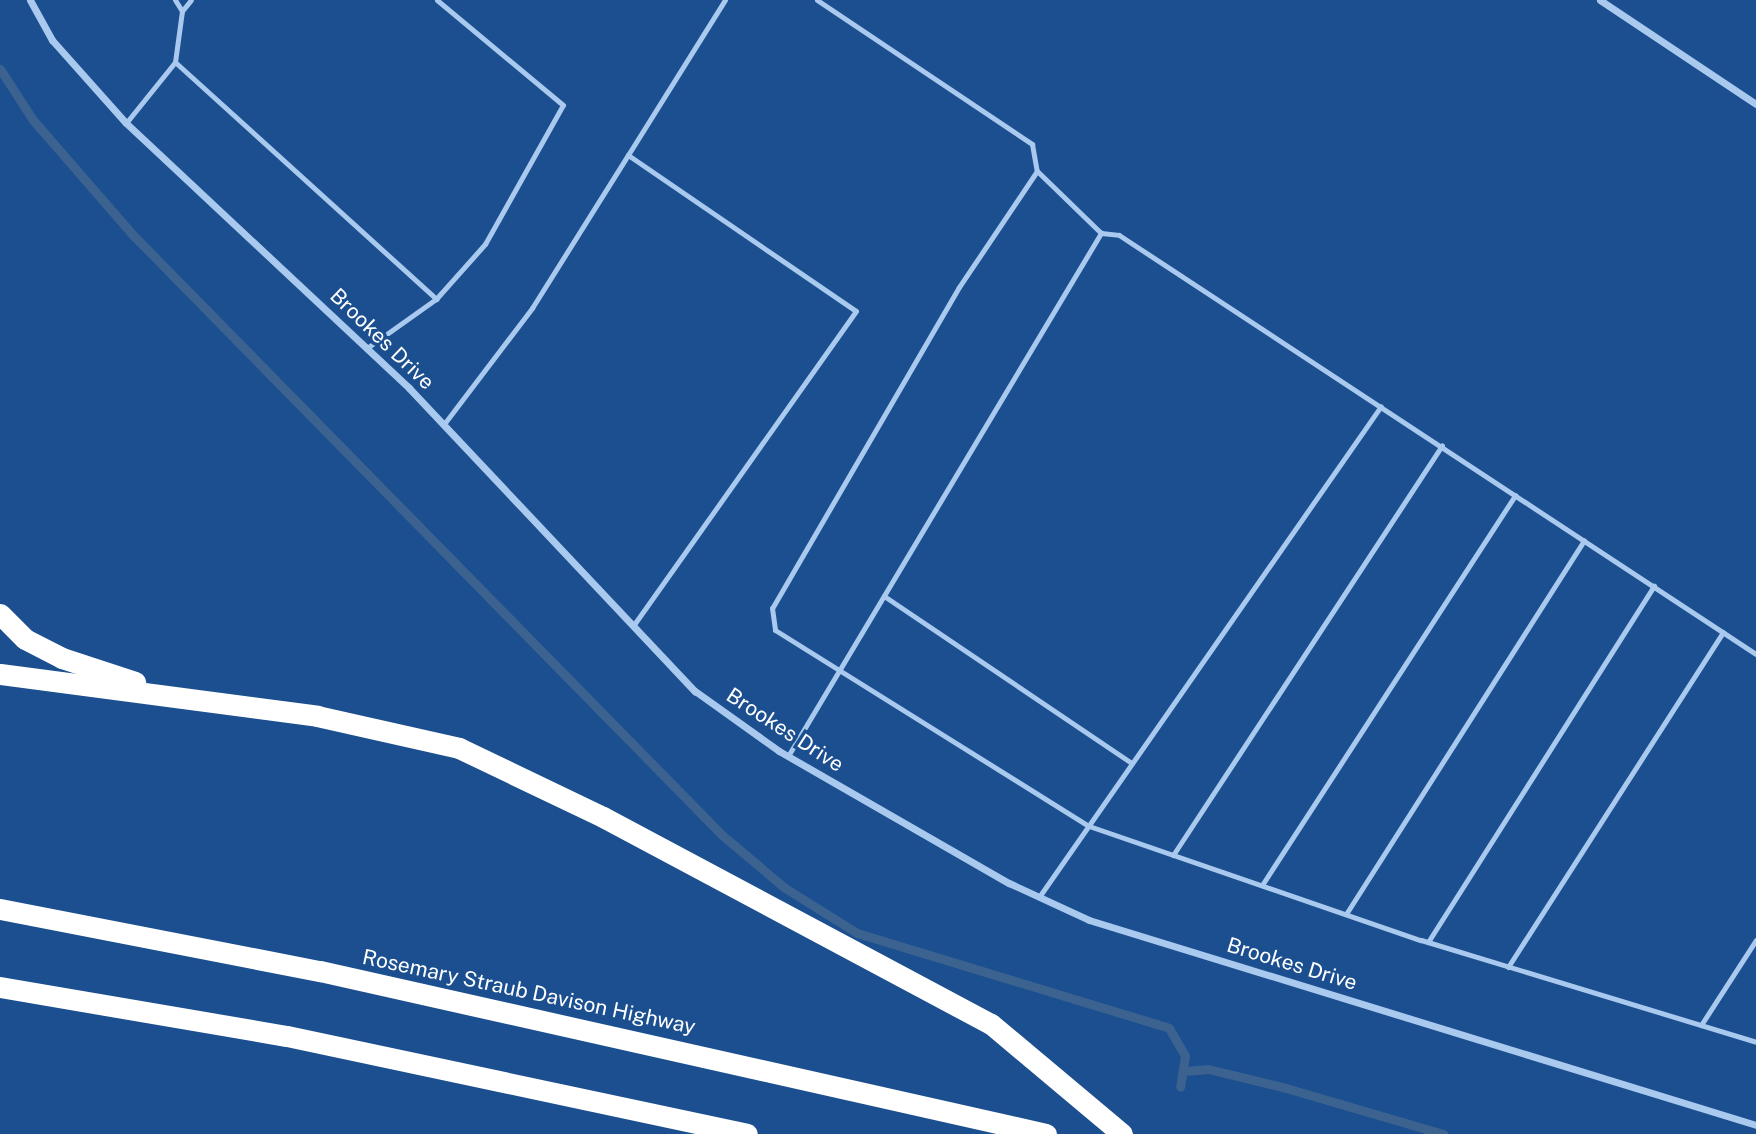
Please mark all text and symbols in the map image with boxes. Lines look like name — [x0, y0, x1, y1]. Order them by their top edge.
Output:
street label: Brookes Drive — [325, 283, 439, 395]
street label: Brookes Drive — [722, 683, 848, 777]
street label: Brookes Drive — [1224, 932, 1360, 996]
street label: Rosemary Straub Davison Highway — [360, 944, 698, 1040]

